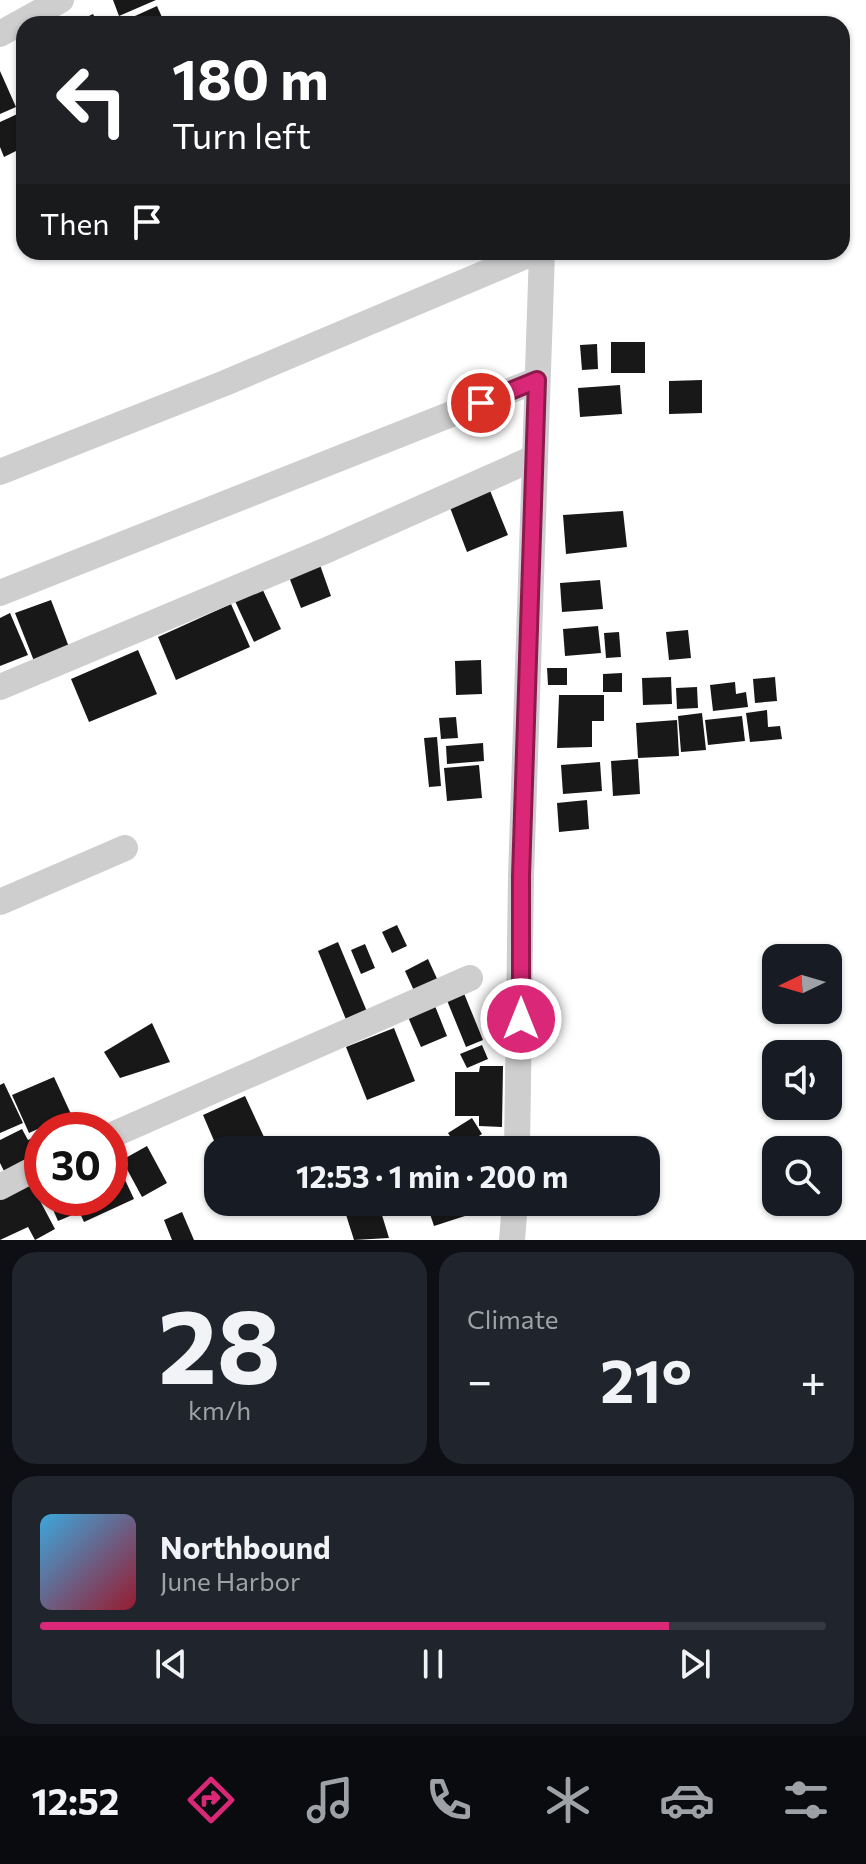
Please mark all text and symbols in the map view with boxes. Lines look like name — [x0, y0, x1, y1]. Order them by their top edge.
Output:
text: 180 m — [172, 43, 329, 112]
icon: left — [40, 48, 144, 152]
text: Turn left — [172, 112, 311, 156]
icon: arrive — [125, 200, 169, 244]
text: Then — [40, 204, 109, 241]
pin — [447, 369, 515, 437]
icon: arrive — [459, 381, 503, 425]
north arrow — [762, 944, 842, 1024]
map controls — [762, 944, 842, 1216]
position arrow — [479, 977, 563, 1061]
button: sound — [762, 1040, 842, 1120]
speed limit sign: 30 — [24, 1112, 128, 1216]
button: search — [762, 1136, 842, 1216]
text: 12:53 · 1 min · 200 m — [296, 1157, 568, 1194]
text: 28 — [158, 1278, 281, 1405]
text: Climate — [467, 1303, 559, 1334]
text: 21° — [600, 1342, 692, 1415]
text: − — [467, 1352, 492, 1406]
text: + — [800, 1352, 826, 1406]
text: km/h — [188, 1394, 251, 1425]
text: Northbound — [160, 1528, 331, 1565]
text: June Harbor — [160, 1565, 300, 1596]
icon: previous — [149, 1642, 193, 1686]
icon: pause — [411, 1642, 455, 1686]
icon: next — [673, 1642, 717, 1686]
icon: directions — [183, 1772, 239, 1828]
icon: music — [302, 1772, 358, 1828]
icon: phone — [421, 1772, 477, 1828]
icon: climate — [540, 1772, 596, 1828]
icon: car — [659, 1772, 715, 1828]
icon: filters — [778, 1772, 834, 1828]
text: 12:52 — [32, 1778, 119, 1822]

